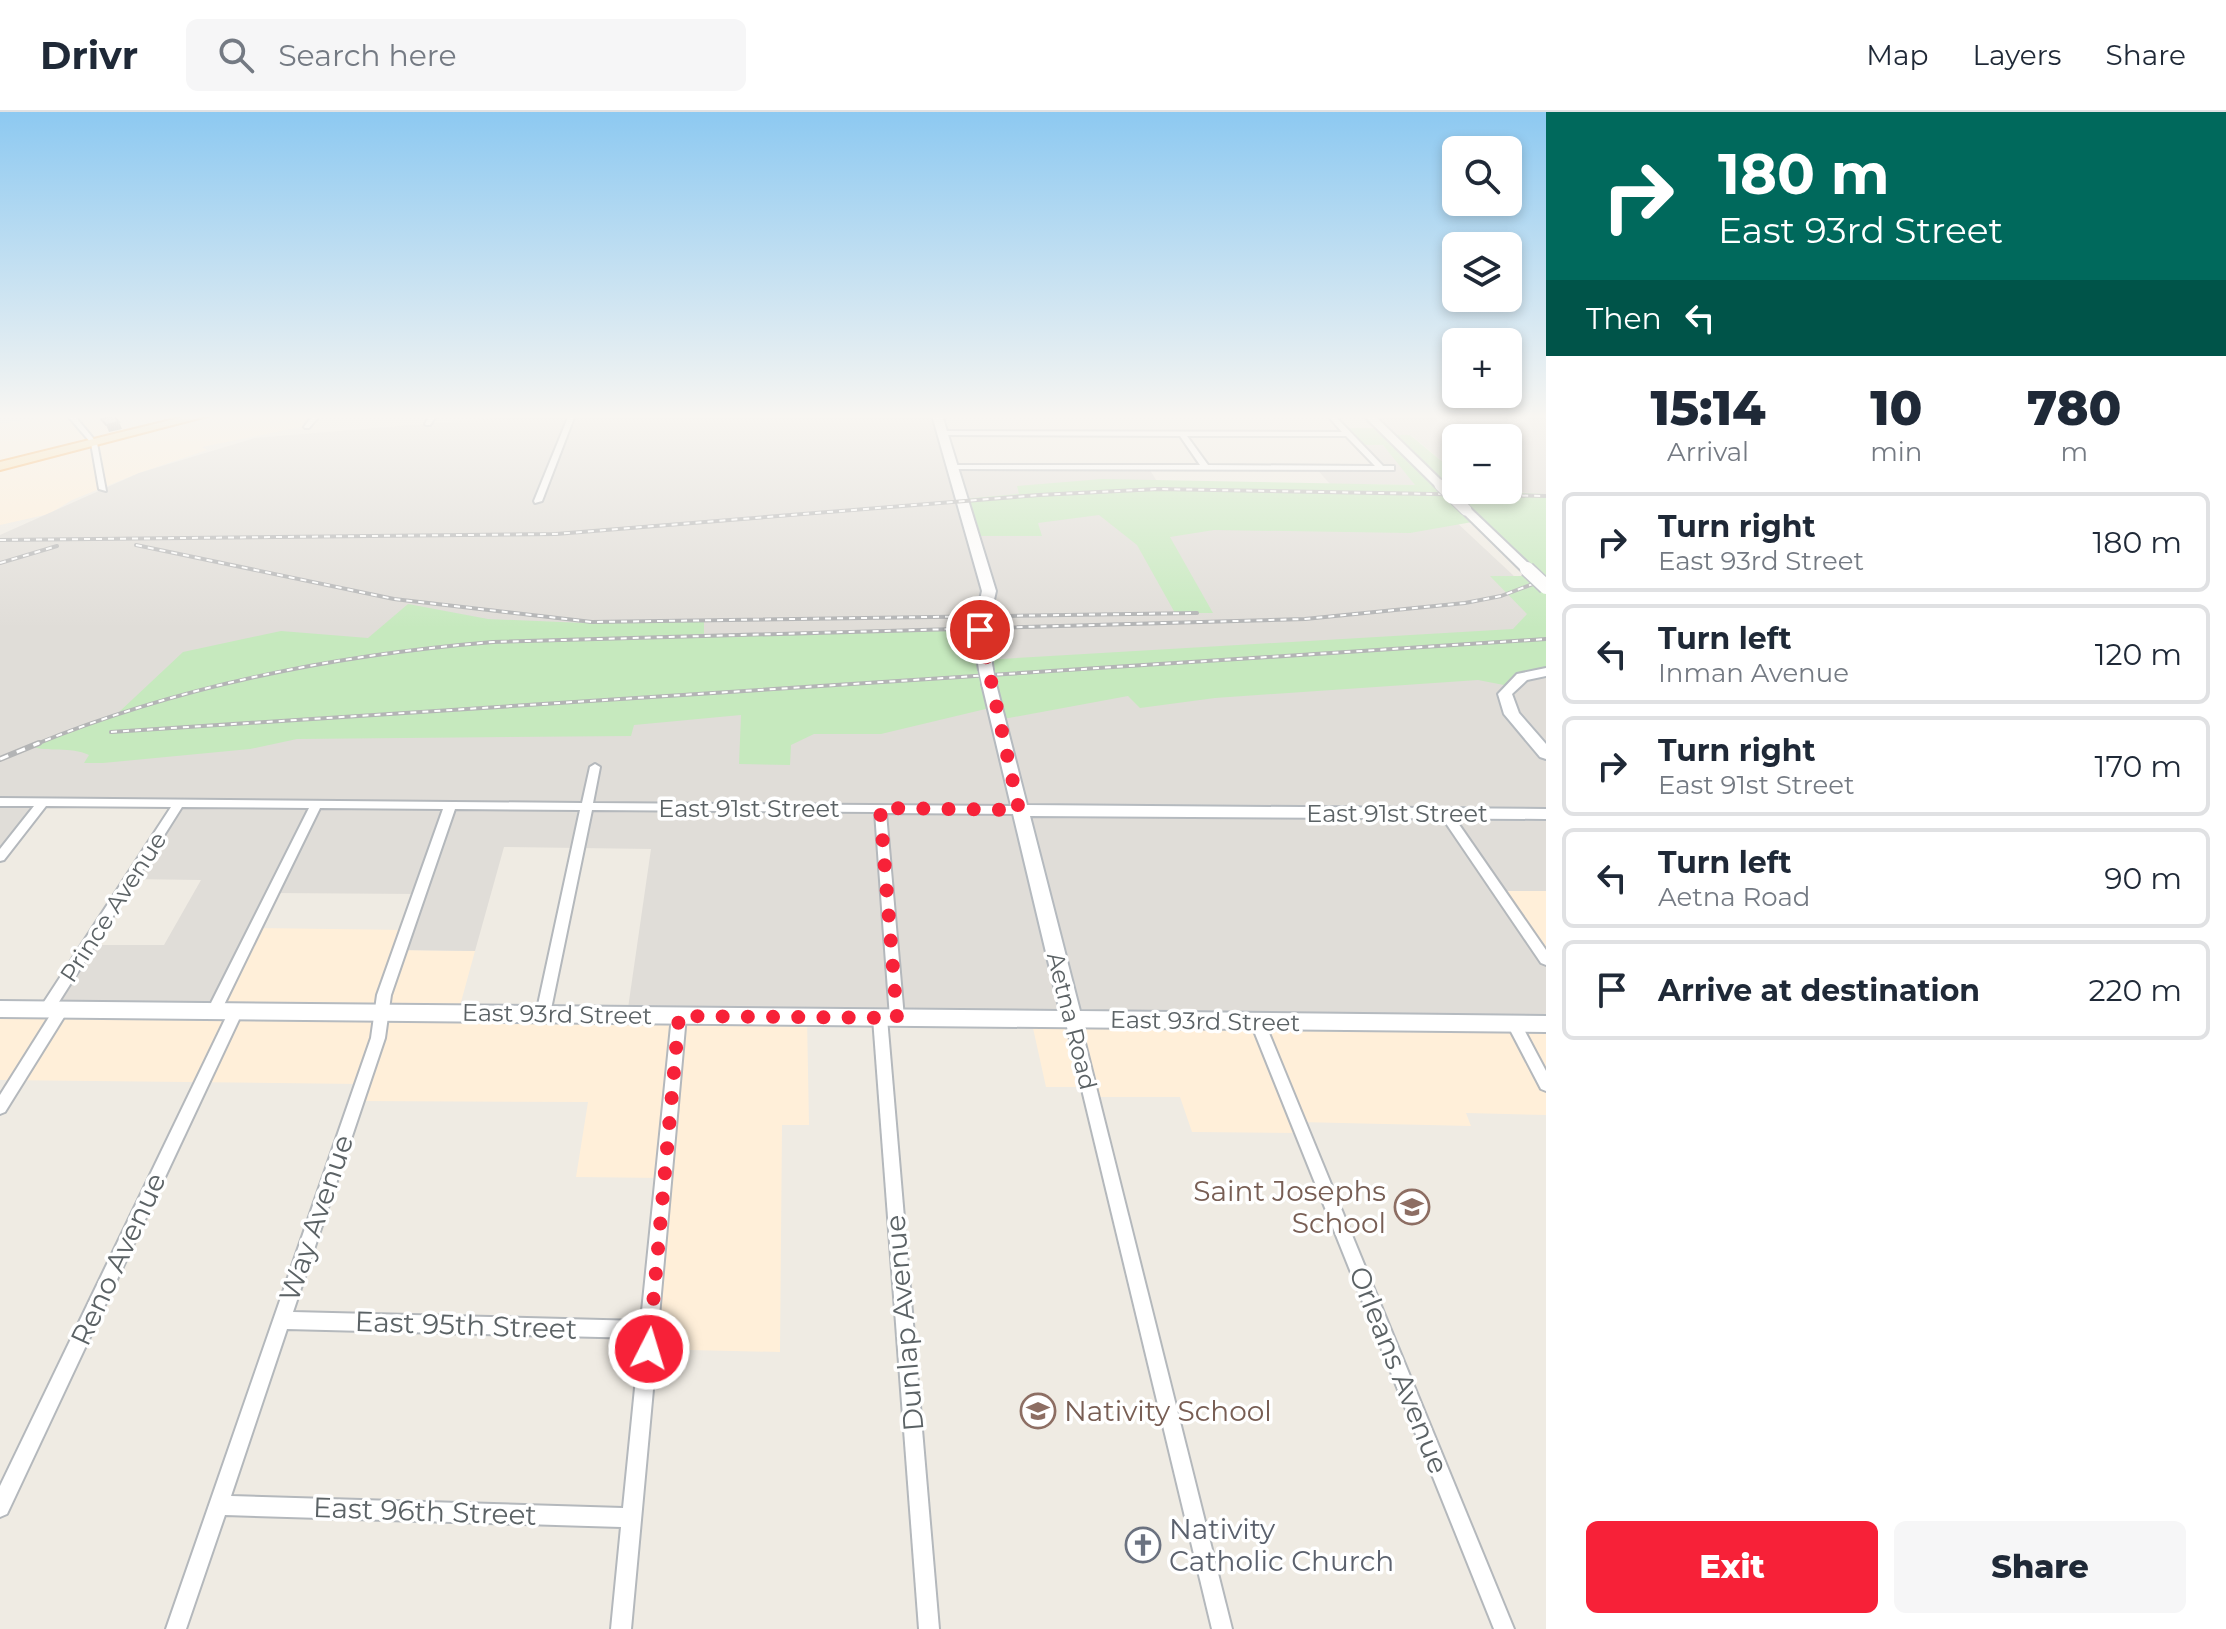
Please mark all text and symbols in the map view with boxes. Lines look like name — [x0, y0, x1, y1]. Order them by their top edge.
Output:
search box — [186, 19, 746, 91]
text: Drivr — [40, 32, 138, 79]
icon: search — [214, 33, 258, 77]
text: Search here — [278, 37, 457, 74]
text: Map — [1866, 38, 1929, 72]
text: Layers — [1973, 38, 2062, 72]
text: Share — [2106, 38, 2186, 72]
map controls — [1442, 136, 1522, 504]
button: search — [1442, 136, 1522, 216]
text: 180 m — [1718, 140, 1890, 208]
icon: right — [1586, 144, 1690, 248]
text: East 93rd Street — [1718, 208, 2003, 252]
button: layers — [1442, 232, 1522, 312]
icon: left — [1678, 296, 1722, 340]
text: Then — [1586, 300, 1662, 337]
button: + — [1442, 328, 1522, 408]
text: 15:14 — [1650, 379, 1766, 437]
text: 10 — [1870, 379, 1922, 437]
text: 780 — [2027, 379, 2122, 437]
button: − — [1442, 424, 1522, 504]
text: Arrival — [1667, 436, 1749, 468]
text: min — [1870, 436, 1922, 468]
text: m — [2060, 436, 2088, 468]
text: Turn right — [1658, 508, 1815, 545]
icon: right — [1590, 520, 1634, 564]
text: 180 m — [2092, 524, 2182, 561]
text: East 93rd Street — [1658, 545, 1864, 577]
pin — [946, 596, 1014, 664]
icon: arrive — [958, 608, 1002, 652]
text: Turn left — [1658, 620, 1791, 657]
icon: left — [1590, 632, 1634, 676]
text: 120 m — [2095, 636, 2182, 673]
text: Inman Avenue — [1658, 657, 1849, 689]
text: Turn right — [1658, 732, 1815, 769]
icon: right — [1590, 744, 1634, 788]
text: 170 m — [2095, 748, 2182, 785]
text: East 91st Street — [1658, 769, 1854, 801]
street label: East 91st Street — [658, 794, 840, 823]
street label: East 91st Street — [1306, 799, 1488, 828]
street label: Prince Avenue — [54, 826, 172, 988]
text: Turn left — [1658, 844, 1791, 881]
icon: left — [1590, 856, 1634, 900]
text: 90 m — [2104, 860, 2182, 897]
text: Aetna Road — [1658, 881, 1810, 913]
street label: Aetna Road — [1041, 949, 1103, 1093]
icon: arrive — [1590, 968, 1634, 1012]
text: Arrive at destination — [1658, 972, 1980, 1009]
text: 220 m — [2088, 972, 2182, 1009]
street label: East 93rd Street — [462, 998, 653, 1030]
street label: East 93rd Street — [1110, 1005, 1301, 1037]
street label: Way Avenue — [272, 1130, 360, 1306]
street label: Reno Avenue — [63, 1167, 173, 1351]
place label: Saint Josephs School — [1193, 1174, 1386, 1240]
school or university icon: Saint Josephs School — [1393, 1188, 1431, 1226]
street label: Dunlap Avenue — [878, 1213, 930, 1433]
street label: Orleans Avenue — [1342, 1261, 1456, 1479]
street label: East 95th Street — [354, 1304, 578, 1346]
position arrow — [607, 1307, 691, 1391]
school or university icon: Nativity School — [1019, 1392, 1057, 1430]
place label: Nativity School — [1064, 1394, 1272, 1428]
street label: East 96th Street — [313, 1490, 537, 1532]
place label: Nativity Catholic Church — [1169, 1512, 1394, 1578]
button: Exit — [1586, 1521, 1878, 1613]
button: Share — [1894, 1521, 2186, 1613]
church icon: Nativity Catholic Church — [1124, 1526, 1162, 1564]

